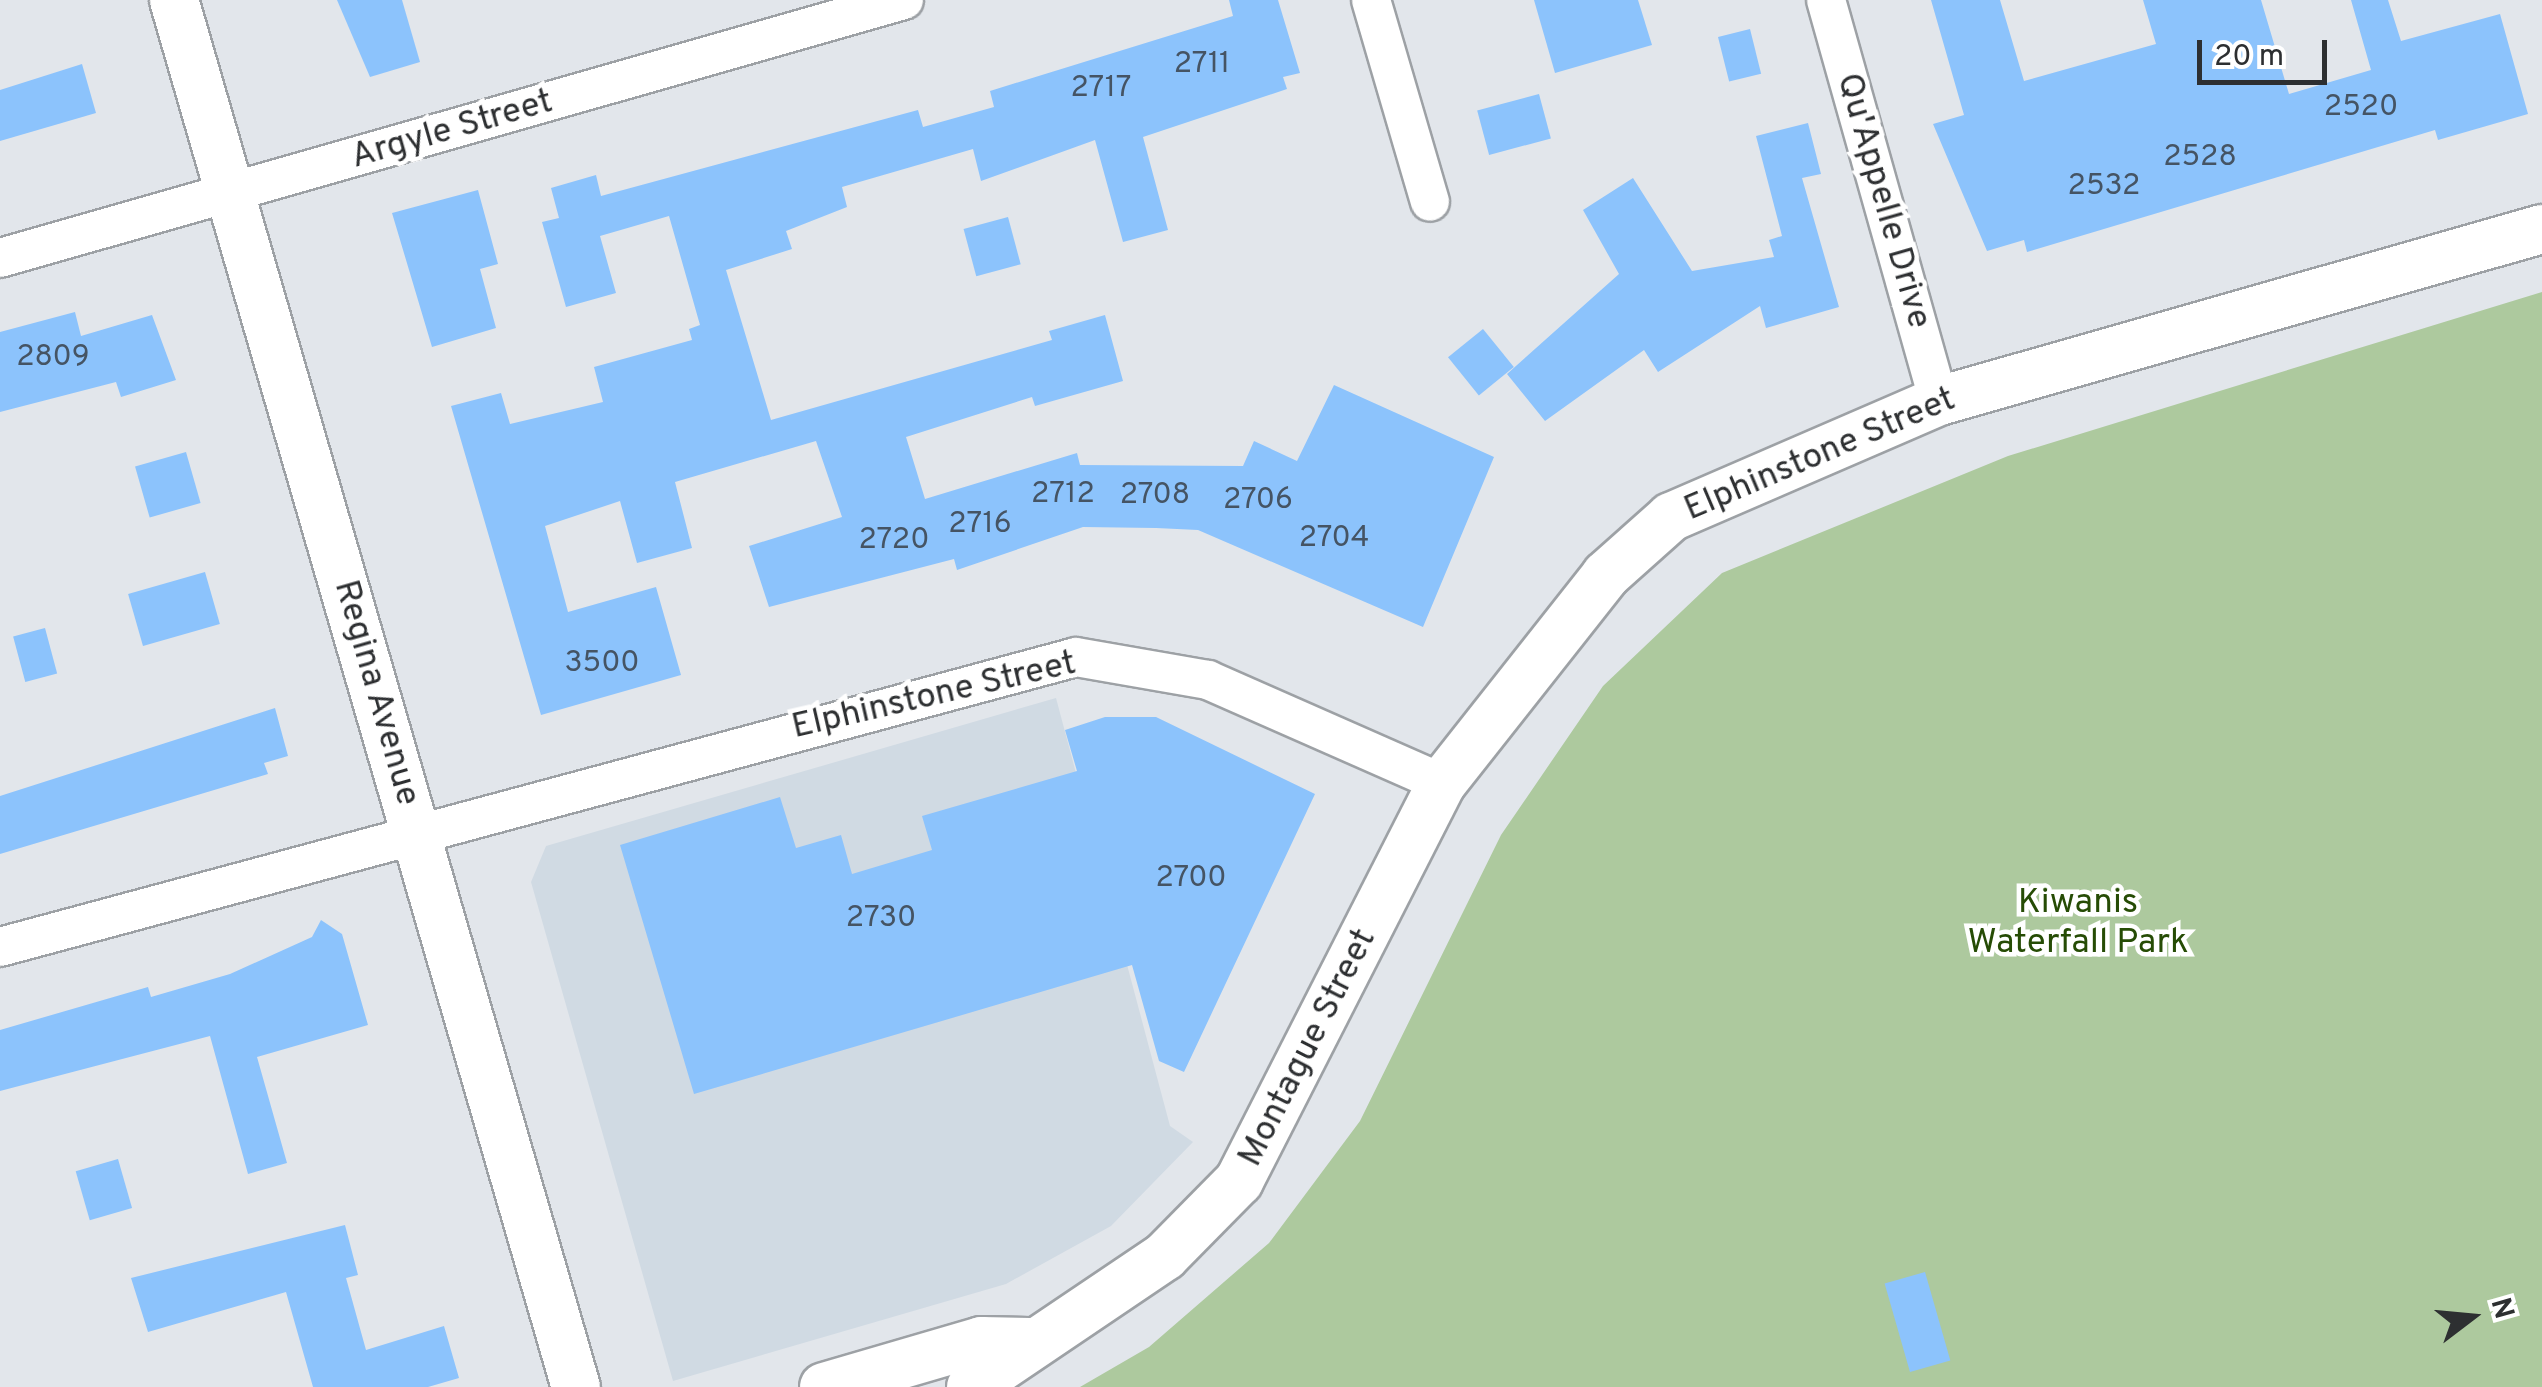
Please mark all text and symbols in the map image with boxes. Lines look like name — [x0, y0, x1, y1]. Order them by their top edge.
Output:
scale bar — [2202, 20, 2332, 82]
text: 20 m — [2214, 39, 2284, 76]
house number: 2711 — [1174, 47, 1230, 83]
street label: Qu'Appelle Drive — [1826, 69, 1940, 333]
house number: 2717 — [1071, 71, 1131, 107]
street label: Argyle Street — [346, 81, 558, 179]
house number: 2520 — [2324, 90, 2398, 126]
house number: 2528 — [2163, 140, 2237, 176]
house number: 2532 — [2068, 169, 2140, 205]
house number: 2809 — [16, 340, 90, 376]
street label: Elphinstone Street — [1678, 379, 1962, 531]
house number: 2712 — [1031, 477, 1095, 513]
house number: 2708 — [1120, 478, 1190, 514]
house number: 2706 — [1223, 483, 1293, 519]
house number: 2716 — [948, 507, 1012, 543]
house number: 2704 — [1299, 521, 1369, 557]
house number: 2720 — [859, 523, 929, 559]
street label: Regina Avenue — [324, 575, 428, 811]
street label: Elphinstone Street — [788, 643, 1080, 749]
house number: 3500 — [565, 646, 639, 682]
house number: 2700 — [1155, 861, 1227, 897]
park label: Kiwanis Waterfall Park — [1967, 882, 2189, 964]
house number: 2730 — [846, 901, 916, 937]
street label: Montague Street — [1230, 922, 1386, 1174]
north arrow — [2422, 1267, 2522, 1367]
text: N — [2481, 1294, 2521, 1323]

